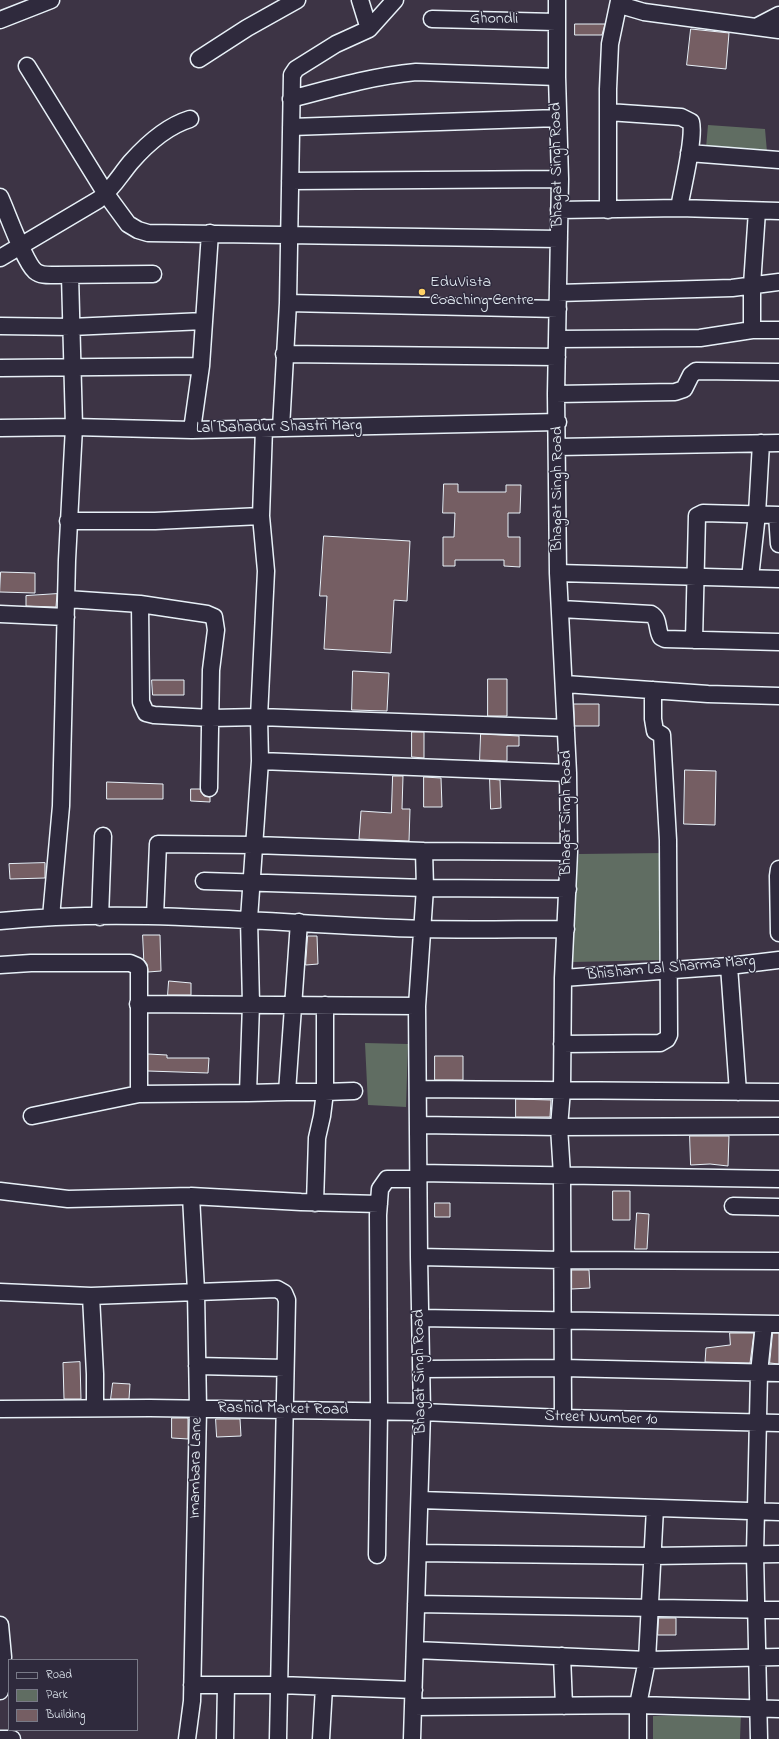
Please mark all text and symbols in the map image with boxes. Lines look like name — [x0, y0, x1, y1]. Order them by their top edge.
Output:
street label: Ghondli — [470, 10, 518, 30]
street label: Bhagat Singh Road — [547, 102, 569, 228]
place label: EduVista Coaching Centre — [430, 273, 534, 311]
marker: EduVista Coaching Centre — [417, 287, 427, 297]
street label: Lal Bahadur Shastri Marg — [196, 417, 362, 439]
street label: Bhagat Singh Road — [548, 426, 568, 552]
street label: Bhagat Singh Road — [557, 750, 577, 876]
street label: Bhisham Lal Sharma Marg — [586, 952, 756, 986]
street label: Bhagat Singh Road — [410, 1309, 432, 1435]
street label: Rashid Market Road — [217, 1399, 349, 1421]
street label: Street Number 10 — [544, 1407, 658, 1431]
street label: Imambara Lane — [187, 1417, 207, 1519]
legend — [8, 1659, 138, 1731]
text: Road — [46, 1666, 72, 1684]
text: Park — [46, 1686, 68, 1704]
text: Building — [46, 1706, 85, 1724]

